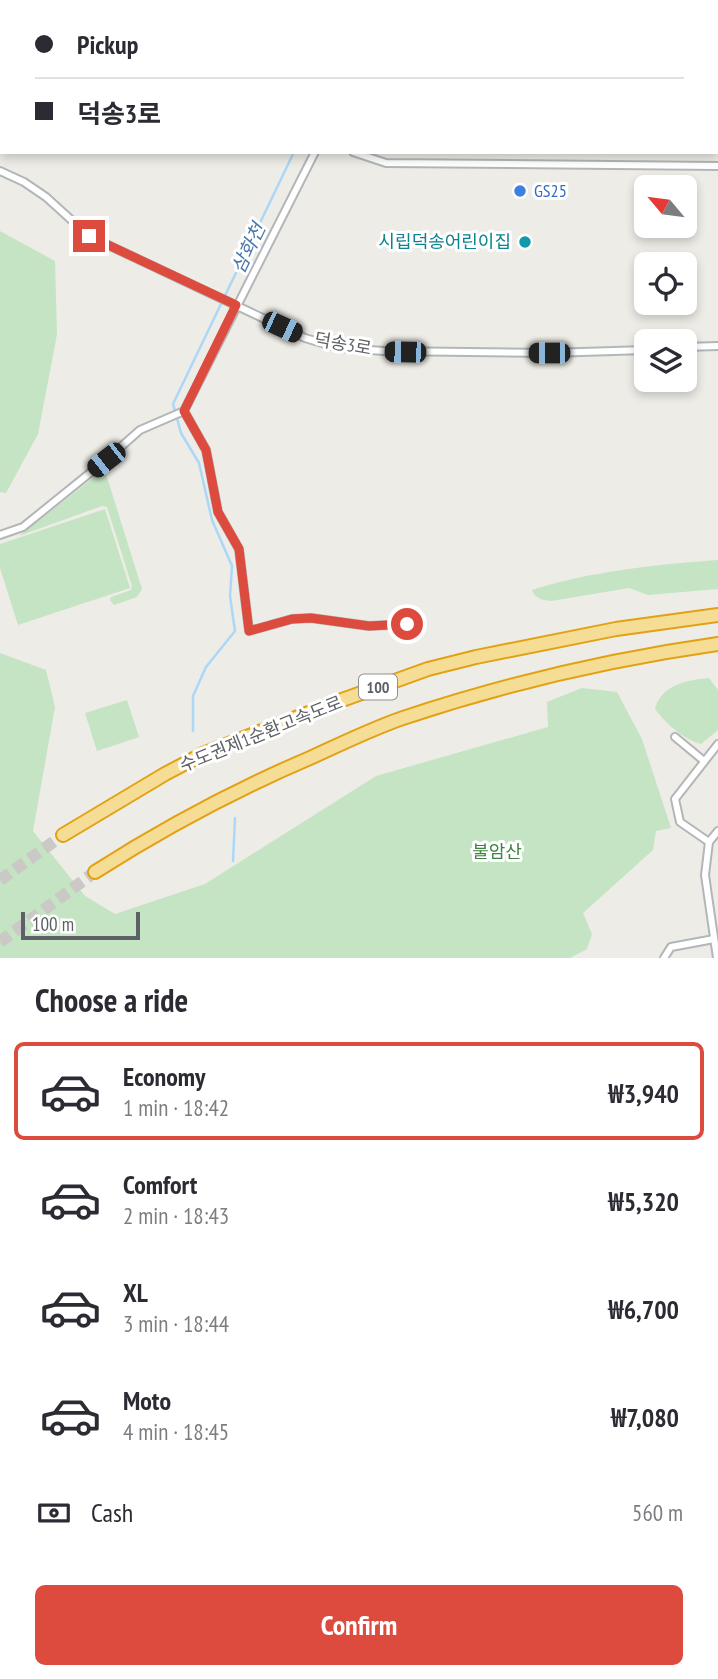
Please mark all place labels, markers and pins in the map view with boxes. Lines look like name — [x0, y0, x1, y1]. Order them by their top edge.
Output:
place label: GS25 — [534, 179, 567, 202]
marker: GS25 — [512, 183, 528, 199]
place label: 시립덕송어린이집 — [379, 230, 511, 253]
marker: 시립덕송어린이집 — [517, 234, 533, 250]

